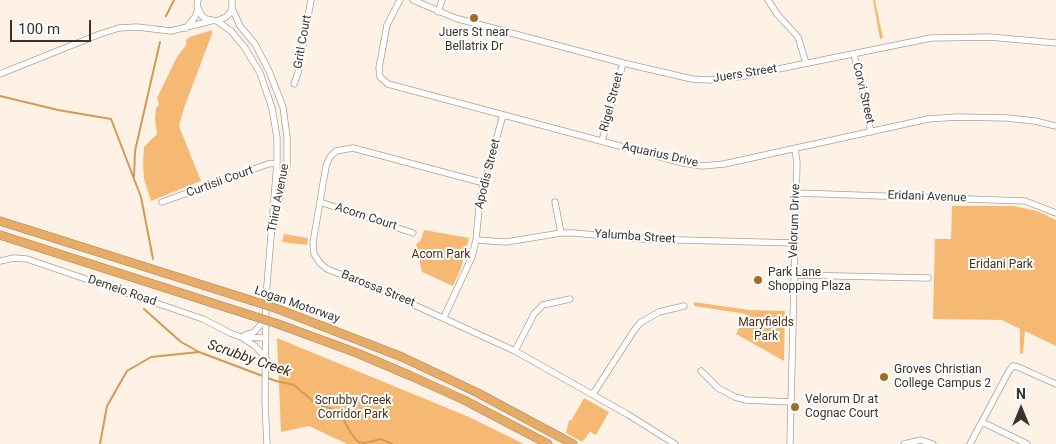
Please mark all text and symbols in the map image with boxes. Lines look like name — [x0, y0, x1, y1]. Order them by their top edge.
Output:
scale bar — [12, 10, 94, 42]
marker: Juers St near Bellatrix Dr — [468, 12, 480, 24]
street label: Gritl Court — [291, 14, 315, 70]
text: 100 m — [18, 20, 60, 38]
place label: Juers St near Bellatrix Dr — [439, 26, 509, 54]
street label: Corvi Street — [849, 61, 877, 125]
street label: Juers Street — [712, 62, 778, 86]
street label: Rigel Street — [597, 71, 627, 133]
street label: Apodis Street — [472, 137, 504, 211]
street label: Aquarius Drive — [621, 139, 699, 171]
street label: Third Avenue — [265, 162, 293, 234]
street label: Curtisii Court — [185, 163, 255, 201]
street label: Velorum Drive — [787, 183, 803, 259]
street label: Eridani Avenue — [887, 188, 967, 206]
street label: Acorn Court — [333, 200, 399, 234]
street label: Yalumba Street — [594, 227, 676, 247]
park label: Acorn Park — [412, 248, 470, 262]
park label: Eridani Park — [969, 258, 1033, 272]
place label: Park Lane Shopping Plaza — [768, 266, 851, 294]
street label: Barossa Street — [339, 268, 417, 310]
street label: Demeio Road — [86, 273, 158, 309]
marker: Park Lane Shopping Plaza — [752, 274, 764, 286]
street label: Logan Motorway — [252, 284, 342, 326]
park label: Maryfields Park — [738, 316, 794, 344]
water label: Scrubby Creek — [205, 337, 293, 381]
place label: Groves Christian College Campus 2 — [894, 363, 991, 391]
marker: Groves Christian College Campus 2 — [878, 371, 890, 383]
north arrow — [996, 384, 1046, 434]
text: N — [1016, 386, 1026, 402]
place label: Velorum Dr at Cognac Court — [805, 393, 878, 421]
park label: Scrubby Creek Corridor Park — [315, 394, 391, 422]
marker: Velorum Dr at Cognac Court — [789, 401, 801, 413]

